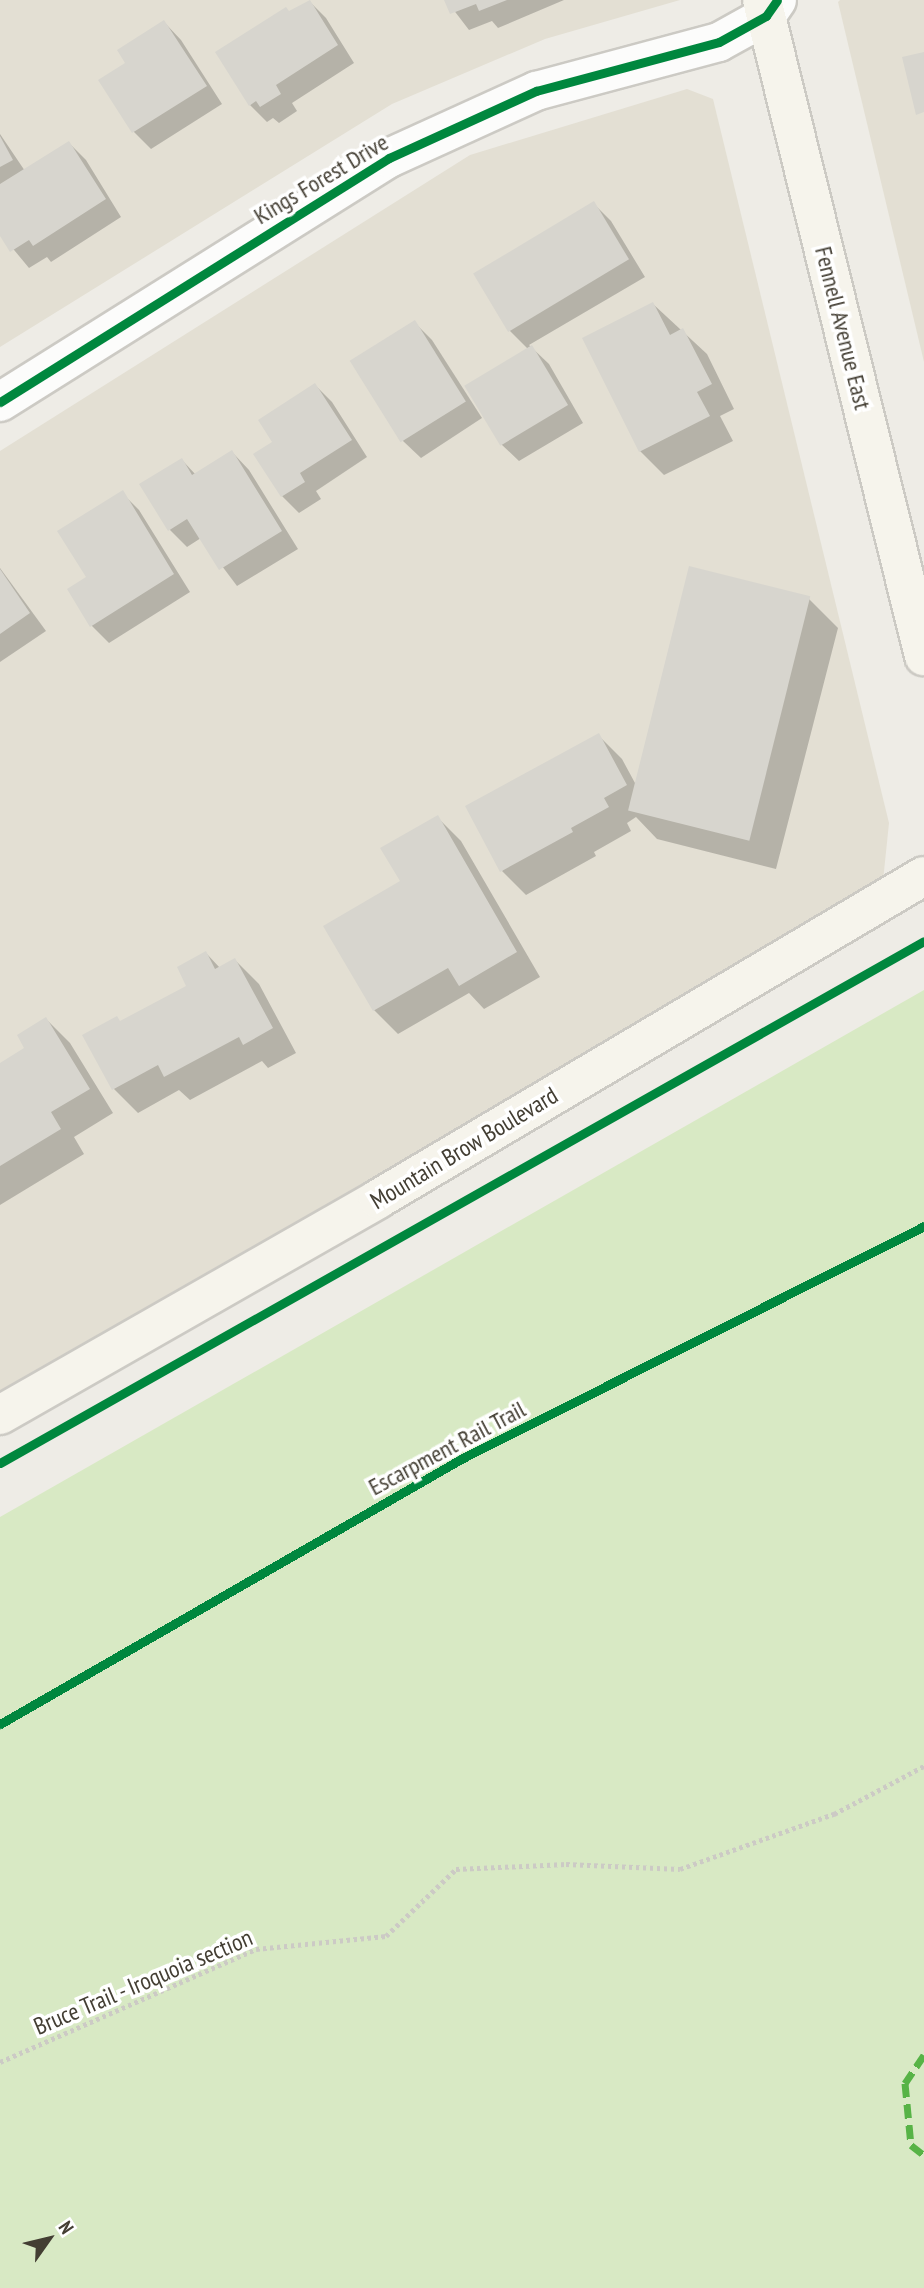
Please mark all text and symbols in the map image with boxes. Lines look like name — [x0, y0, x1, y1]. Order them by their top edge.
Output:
street label: Kings Forest Drive — [249, 128, 393, 230]
street label: Fennell Avenue East — [809, 243, 877, 413]
street label: Mountain Brow Boulevard — [365, 1081, 563, 1215]
street label: Escarpment Rail Trail — [363, 1394, 531, 1502]
street label: Bruce Trail - Iroquoia section — [28, 1922, 258, 2042]
north arrow — [14, 2204, 84, 2274]
text: N — [54, 2216, 79, 2238]

